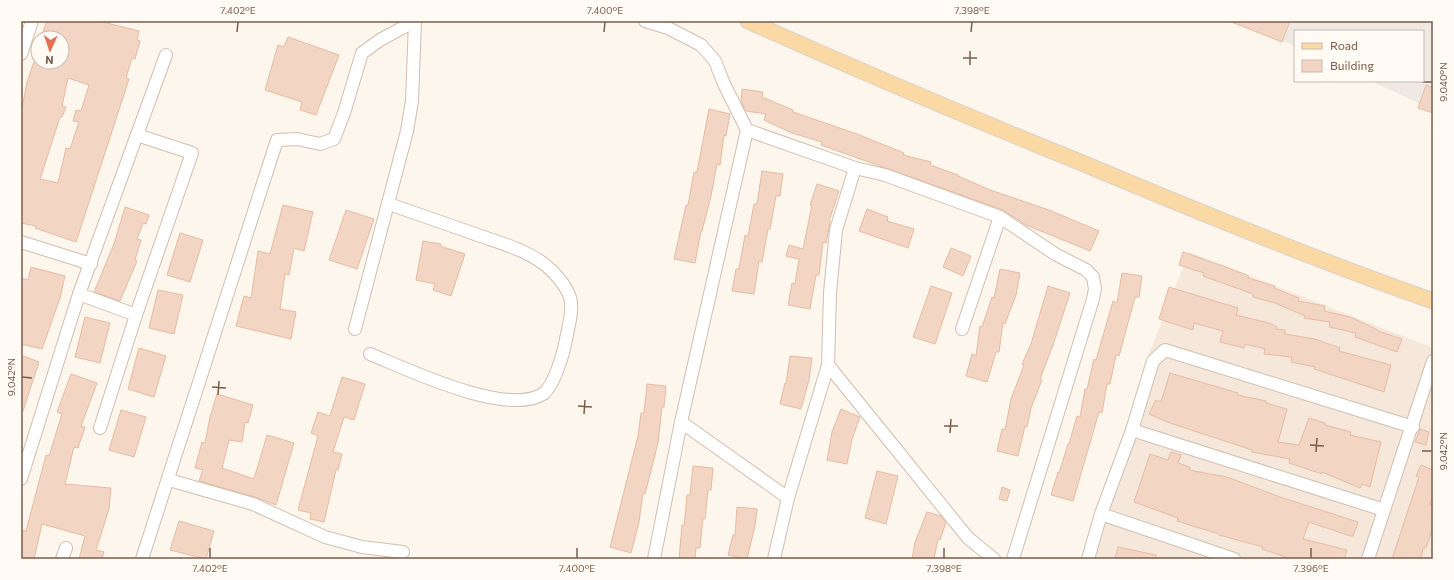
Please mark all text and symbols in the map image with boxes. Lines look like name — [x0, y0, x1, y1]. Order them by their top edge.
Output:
text: 7.402°E — [220, 4, 256, 16]
text: 7.400°E — [587, 4, 623, 16]
text: 7.398°E — [954, 4, 990, 16]
north arrow — [30, 30, 70, 70]
legend — [1294, 30, 1424, 82]
text: Road — [1330, 38, 1358, 52]
text: N — [45, 54, 54, 67]
text: Building — [1330, 58, 1374, 72]
text: 9.040°N — [1437, 62, 1449, 102]
text: 9.042°N — [5, 358, 17, 396]
text: 9.042°N — [1437, 432, 1449, 470]
text: 7.402°E — [192, 562, 228, 574]
text: 7.400°E — [559, 562, 595, 574]
text: 7.398°E — [926, 562, 962, 574]
text: 7.396°E — [1293, 562, 1329, 574]

